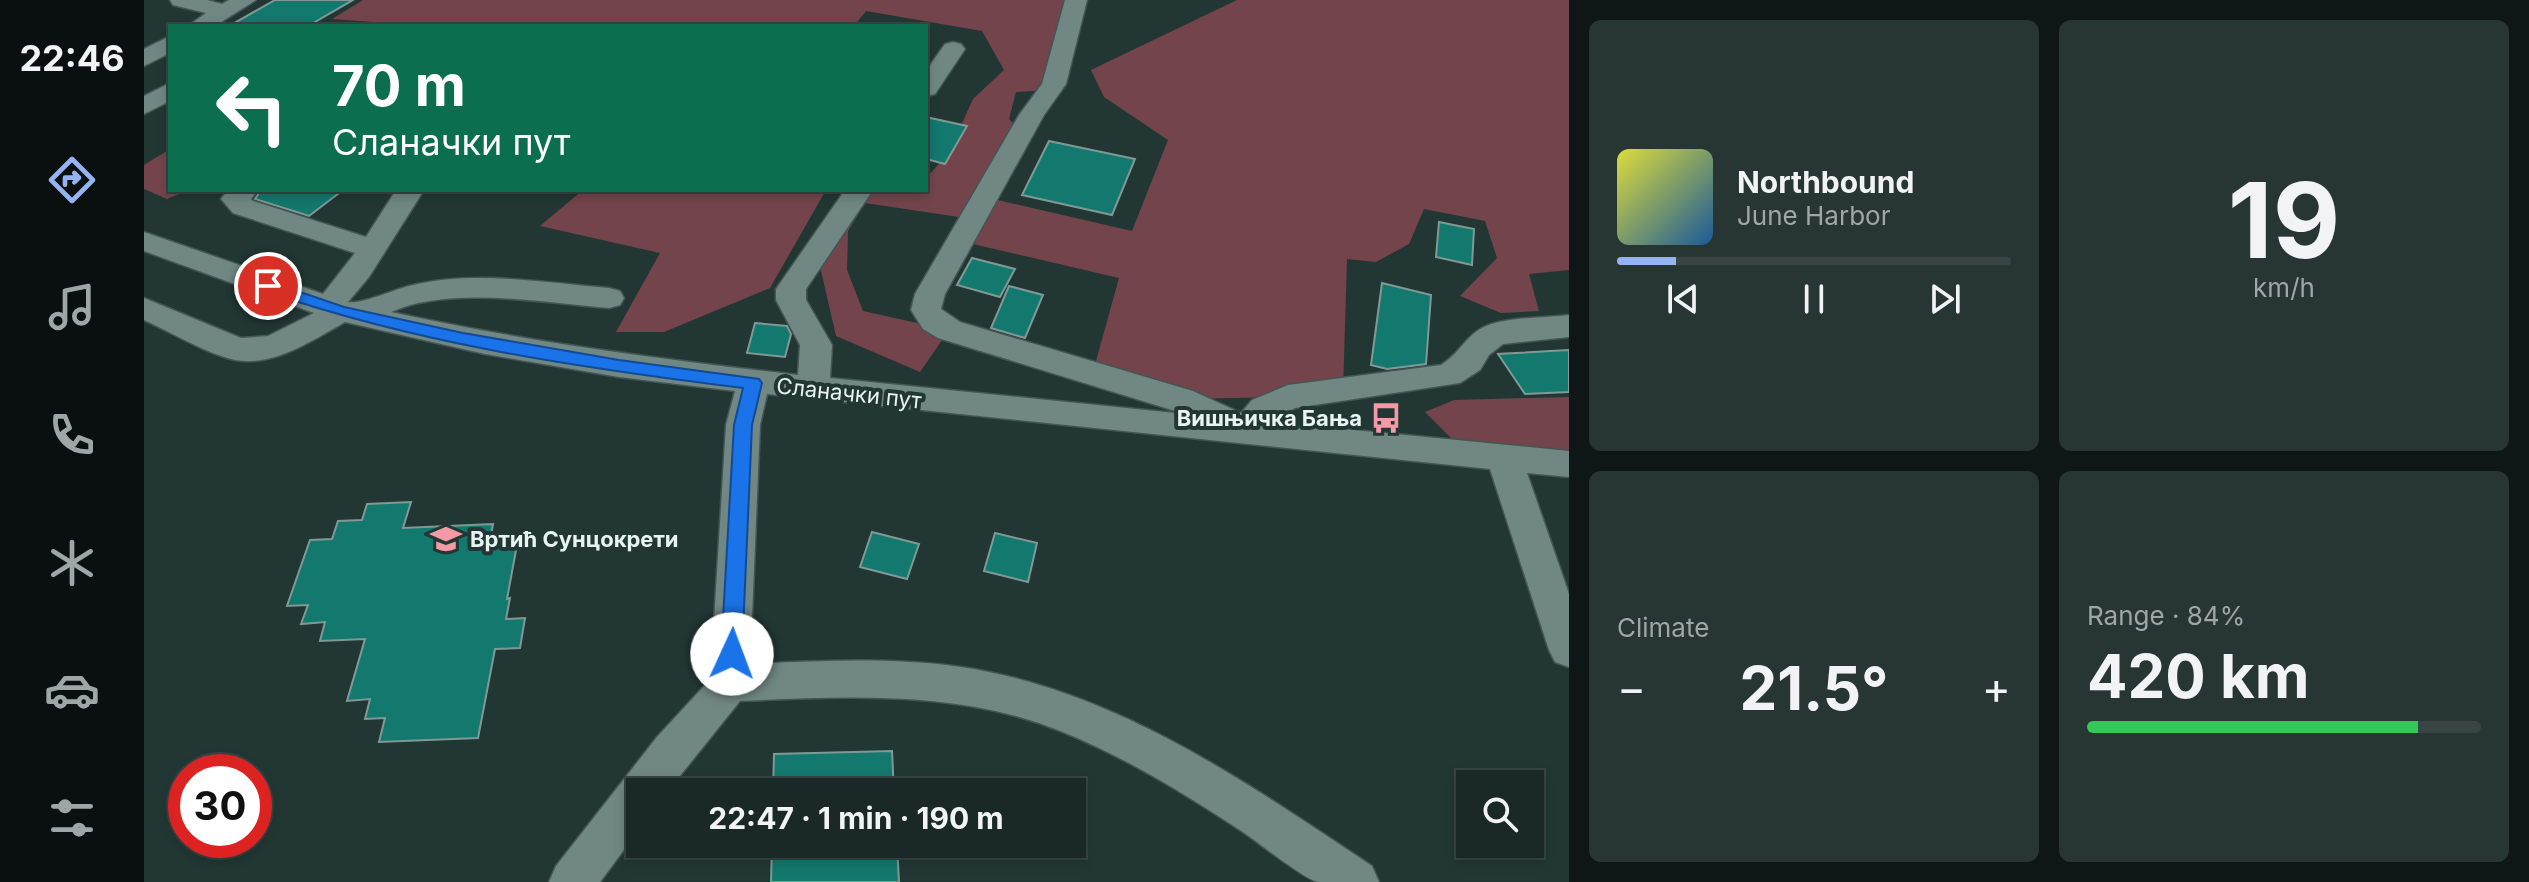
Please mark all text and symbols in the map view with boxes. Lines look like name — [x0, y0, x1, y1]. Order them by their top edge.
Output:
text: 22:46 — [19, 36, 125, 80]
text: 70 m — [332, 52, 466, 120]
icon: left — [200, 56, 304, 160]
text: Сланачки пут — [332, 120, 571, 164]
icon: directions — [44, 152, 100, 208]
text: 19 — [2228, 157, 2340, 283]
text: Northbound — [1737, 164, 1914, 200]
text: June Harbor — [1737, 200, 1890, 231]
pin — [234, 252, 302, 320]
icon: arrive — [246, 264, 290, 308]
text: km/h — [2253, 272, 2315, 303]
icon: previous — [1661, 277, 1705, 321]
icon: pause — [1792, 277, 1836, 321]
icon: next — [1923, 277, 1967, 321]
icon: music — [44, 279, 100, 335]
street label: Сланачки пут — [775, 372, 924, 414]
bus stop icon: Вишњичка Бања — [1369, 401, 1403, 435]
place label: Вишњичка Бања — [1177, 405, 1362, 431]
icon: phone — [44, 407, 100, 463]
school or university icon: Вртић Сунцокрети — [429, 522, 463, 556]
place label: Вртић Сунцокрети — [470, 526, 679, 552]
icon: climate — [44, 535, 100, 591]
text: Range · 84% — [2087, 600, 2245, 631]
position arrow — [690, 612, 774, 696]
text: Climate — [1617, 612, 1709, 643]
text: 420 km — [2087, 640, 2310, 712]
text: 21.5° — [1740, 652, 1888, 724]
text: − — [1617, 661, 1646, 715]
text: + — [1982, 661, 2011, 715]
icon: car — [44, 662, 100, 718]
speed limit sign: 30 — [168, 754, 272, 858]
map controls — [1456, 770, 1544, 858]
button: search — [1456, 770, 1544, 858]
icon: filters — [44, 790, 100, 846]
text: 22:47 · 1 min · 190 m — [708, 800, 1004, 836]

